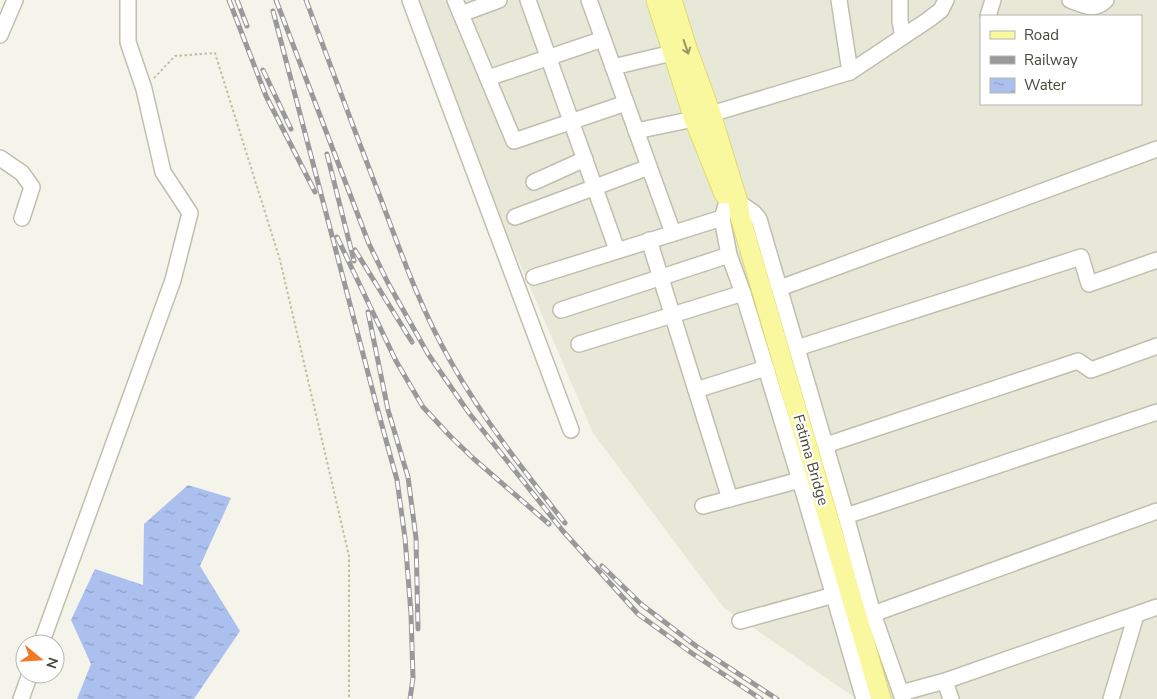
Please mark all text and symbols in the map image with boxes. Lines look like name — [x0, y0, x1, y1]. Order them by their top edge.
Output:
legend — [980, 15, 1142, 105]
text: Road — [1024, 25, 1059, 45]
one-way arrow — [682, 38, 692, 54]
text: Railway — [1024, 50, 1078, 70]
text: Water — [1024, 75, 1067, 95]
street label: Fatima Bridge — [788, 412, 834, 508]
north arrow — [15, 634, 65, 684]
text: N — [41, 655, 63, 671]

